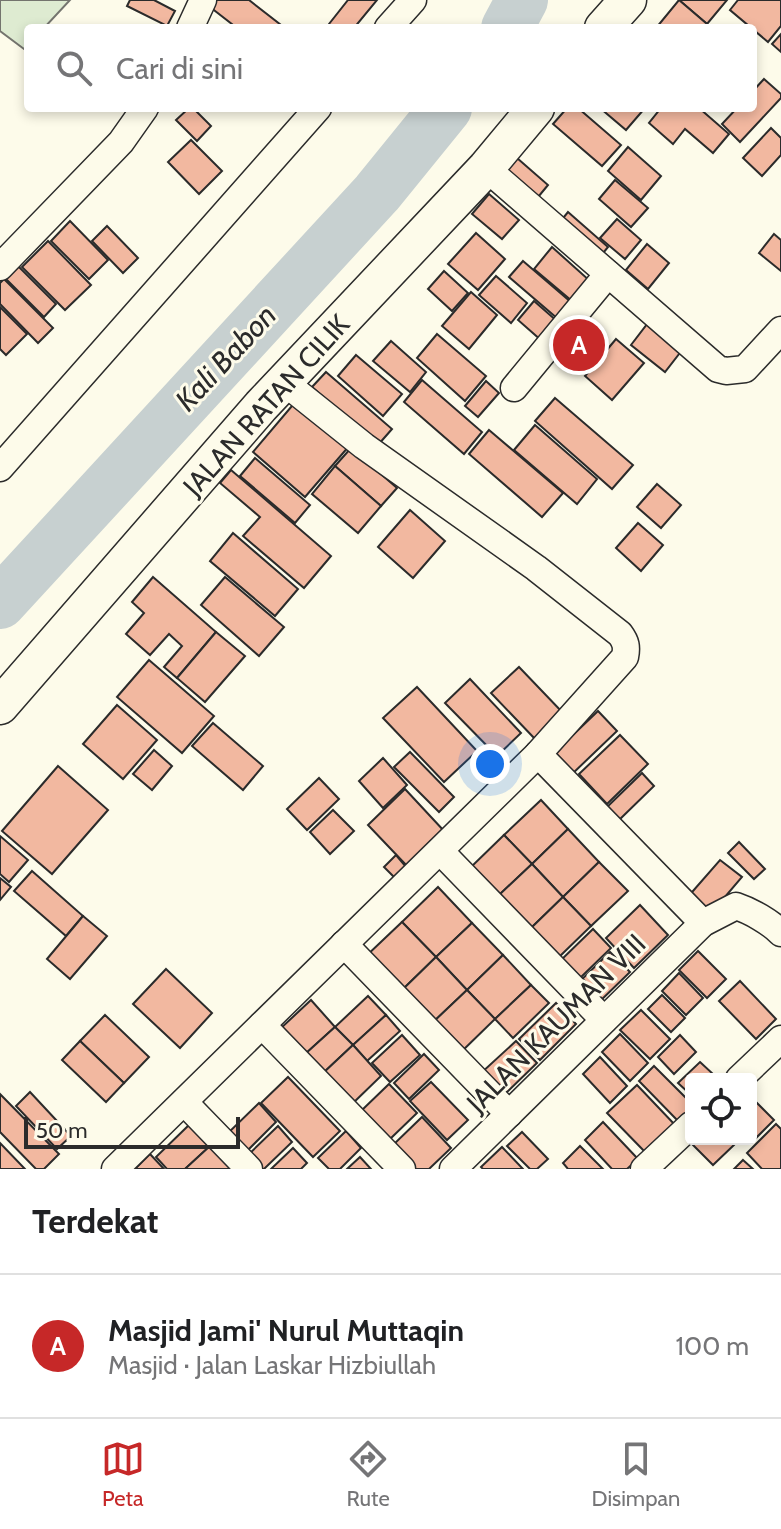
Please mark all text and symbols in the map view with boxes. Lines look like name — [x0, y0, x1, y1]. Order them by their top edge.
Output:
search box — [24, 24, 757, 112]
icon: search — [52, 46, 96, 90]
text: Cari di sini — [116, 50, 243, 87]
water label: Kali Babon — [167, 297, 284, 418]
street label: JALAN RATAN CILIK — [175, 307, 356, 503]
pin: A — [553, 315, 605, 375]
your location — [470, 744, 510, 784]
street label: JALAN KAUMAN VIII — [459, 927, 652, 1120]
map controls — [685, 1073, 757, 1145]
button: locate — [685, 1073, 757, 1145]
scale bar — [24, 1113, 240, 1149]
text: 50 m — [36, 1117, 88, 1144]
text: Terdekat — [32, 1200, 158, 1242]
text: Masjid Jami' Nurul Muttaqin — [108, 1312, 464, 1349]
text: A — [50, 1330, 66, 1362]
text: 100 m — [676, 1330, 749, 1362]
text: Masjid · Jalan Laskar Hizbiullah — [108, 1349, 436, 1381]
tab: Peta — [101, 1437, 145, 1512]
tab: Rute — [346, 1437, 390, 1512]
tab: Disimpan — [592, 1437, 680, 1512]

